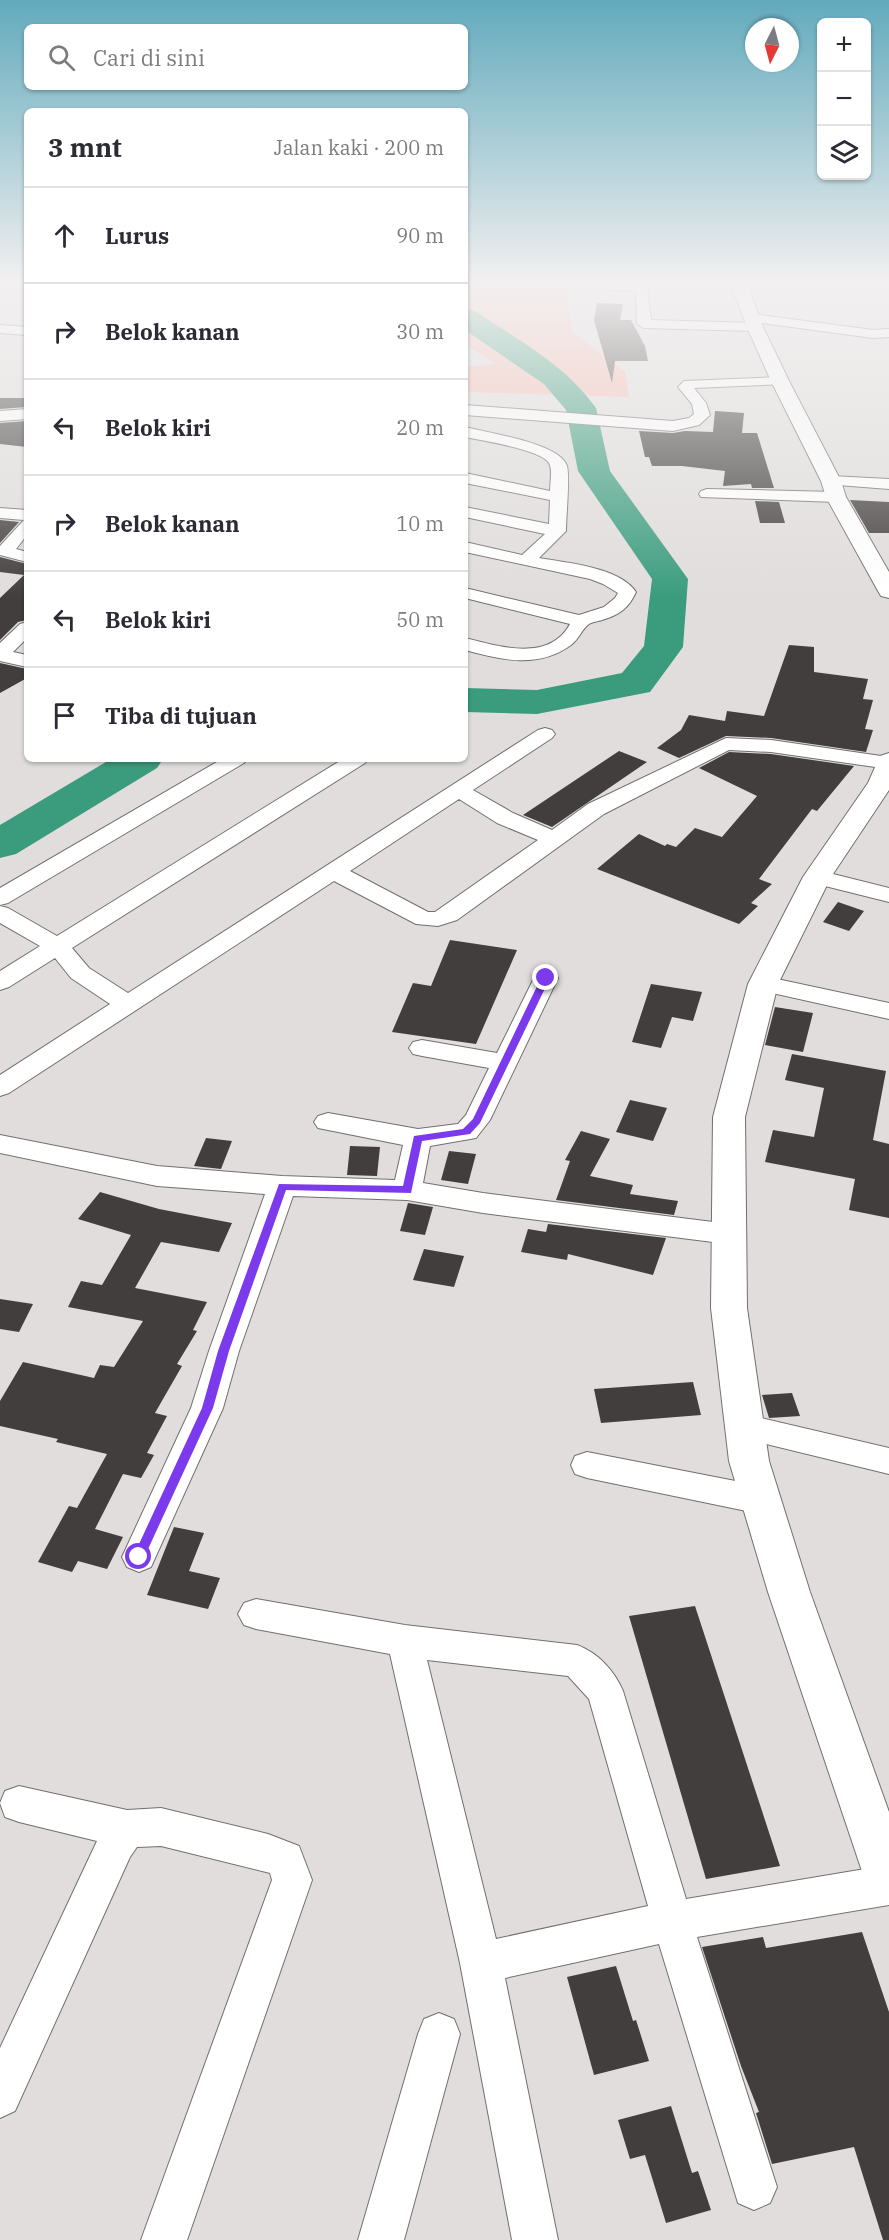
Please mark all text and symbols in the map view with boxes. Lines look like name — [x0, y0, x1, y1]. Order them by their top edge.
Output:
north arrow — [745, 18, 799, 72]
map controls — [817, 18, 871, 180]
button: + — [817, 18, 871, 72]
search box — [24, 24, 468, 90]
icon: search — [45, 41, 78, 74]
text: Cari di sini — [93, 43, 205, 72]
button: − — [817, 72, 871, 126]
button: layers — [817, 126, 871, 180]
text: 3 mnt — [48, 130, 122, 164]
text: Jalan kaki · 200 m — [274, 134, 444, 161]
icon: ahead — [48, 219, 81, 252]
text: Lurus — [105, 221, 169, 250]
text: 90 m — [396, 222, 444, 249]
icon: right — [48, 315, 81, 348]
text: Belok kanan — [105, 317, 240, 346]
text: 30 m — [396, 318, 444, 345]
icon: left — [48, 411, 81, 444]
text: Belok kiri — [105, 413, 211, 442]
text: 20 m — [396, 414, 444, 441]
icon: right — [48, 507, 81, 540]
text: Belok kanan — [105, 509, 240, 538]
text: 10 m — [396, 510, 444, 537]
icon: left — [48, 603, 81, 636]
text: Belok kiri — [105, 605, 211, 634]
text: 50 m — [396, 606, 444, 633]
icon: arrive — [48, 699, 81, 732]
text: Tiba di tujuan — [105, 701, 257, 730]
route end — [532, 964, 558, 990]
route start — [125, 1543, 151, 1569]

